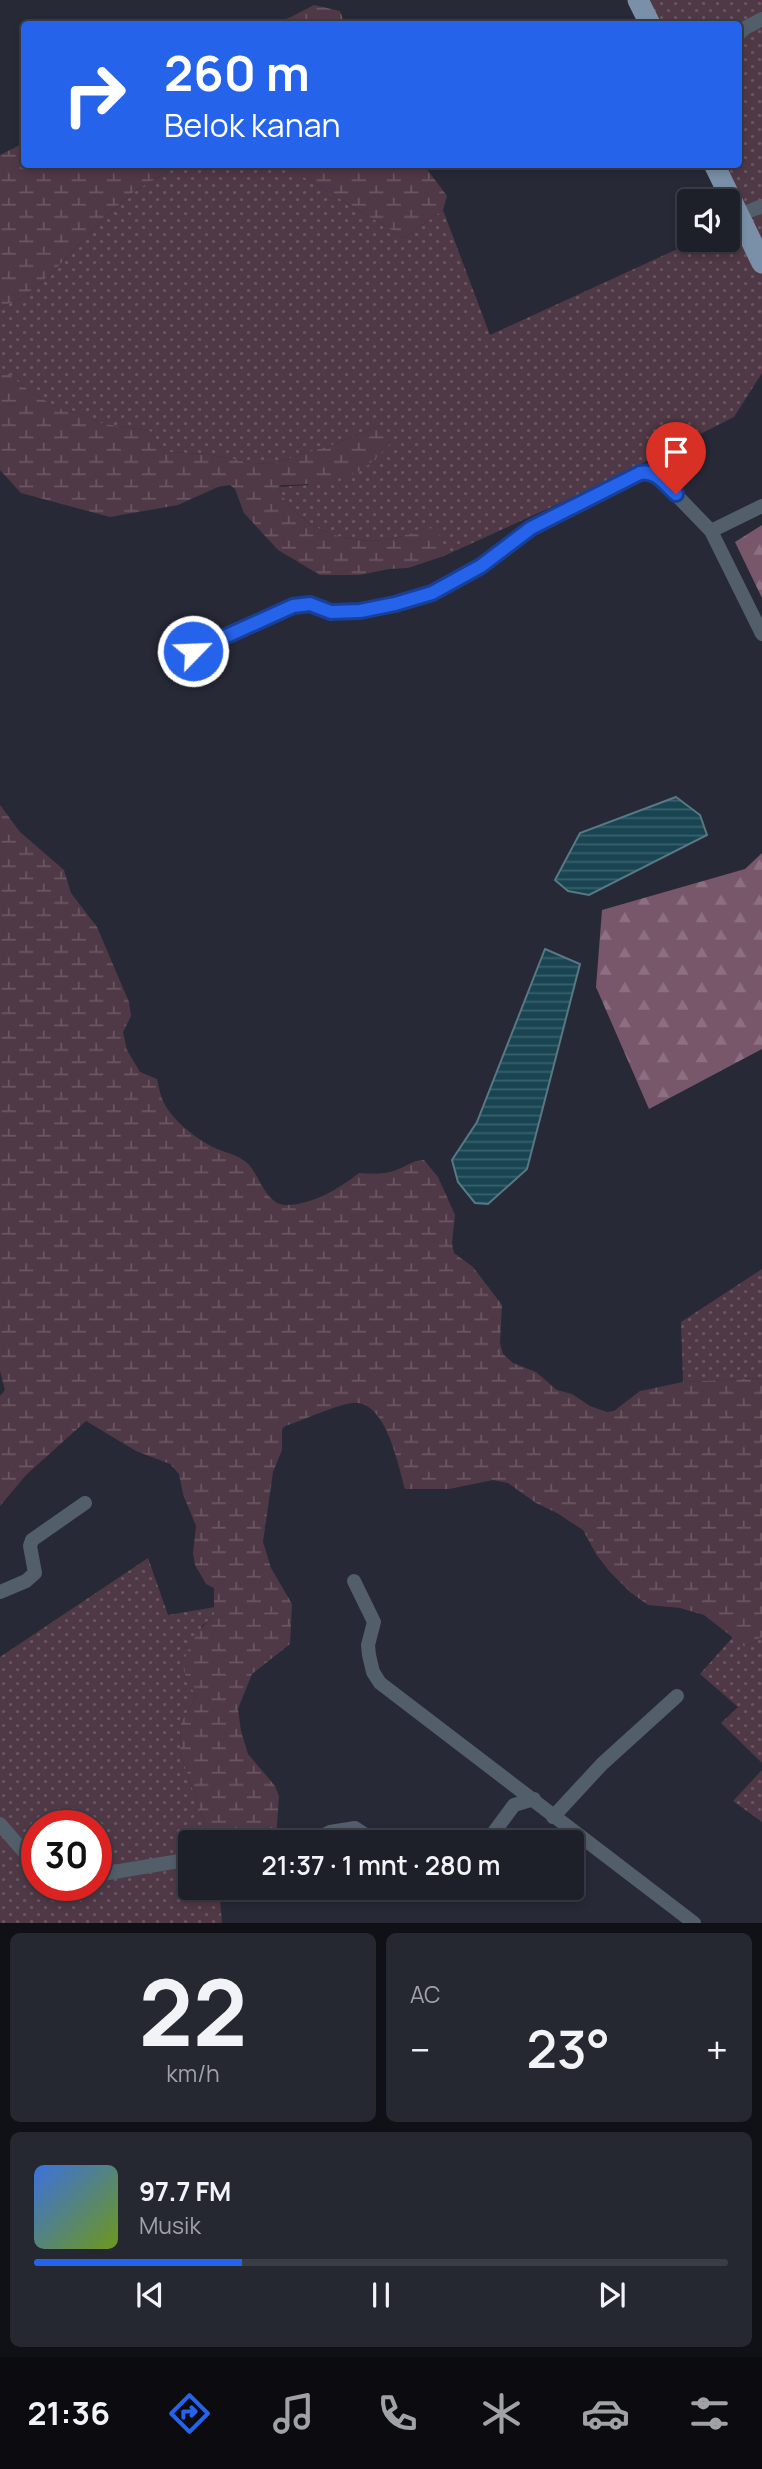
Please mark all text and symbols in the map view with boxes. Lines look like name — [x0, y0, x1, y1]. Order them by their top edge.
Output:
text: 260 m — [164, 39, 310, 106]
icon: right — [49, 49, 140, 140]
text: Belok kanan — [164, 103, 340, 147]
map controls — [677, 189, 740, 252]
button: sound — [677, 189, 740, 252]
pin — [646, 422, 706, 494]
icon: arrive — [657, 433, 695, 471]
position arrow — [156, 614, 230, 688]
speed limit sign: 30 — [21, 1810, 112, 1901]
text: 21:37 · 1 mnt · 280 m — [261, 1847, 501, 1883]
text: 22 — [139, 1949, 247, 2073]
text: AC — [410, 1978, 441, 2010]
text: 23° — [526, 2013, 610, 2084]
text: − — [410, 2023, 431, 2075]
text: + — [706, 2023, 728, 2075]
text: km/h — [166, 2057, 220, 2089]
text: 97.7 FM — [139, 2173, 231, 2209]
text: Musik — [139, 2209, 201, 2241]
icon: previous — [131, 2276, 169, 2314]
icon: pause — [362, 2276, 400, 2314]
icon: next — [593, 2276, 631, 2314]
icon: directions — [165, 2389, 214, 2438]
icon: music — [269, 2389, 318, 2438]
icon: phone — [373, 2389, 422, 2438]
icon: climate — [477, 2389, 526, 2438]
icon: car — [581, 2389, 630, 2438]
icon: filters — [685, 2389, 734, 2438]
text: 21:36 — [28, 2391, 110, 2435]

